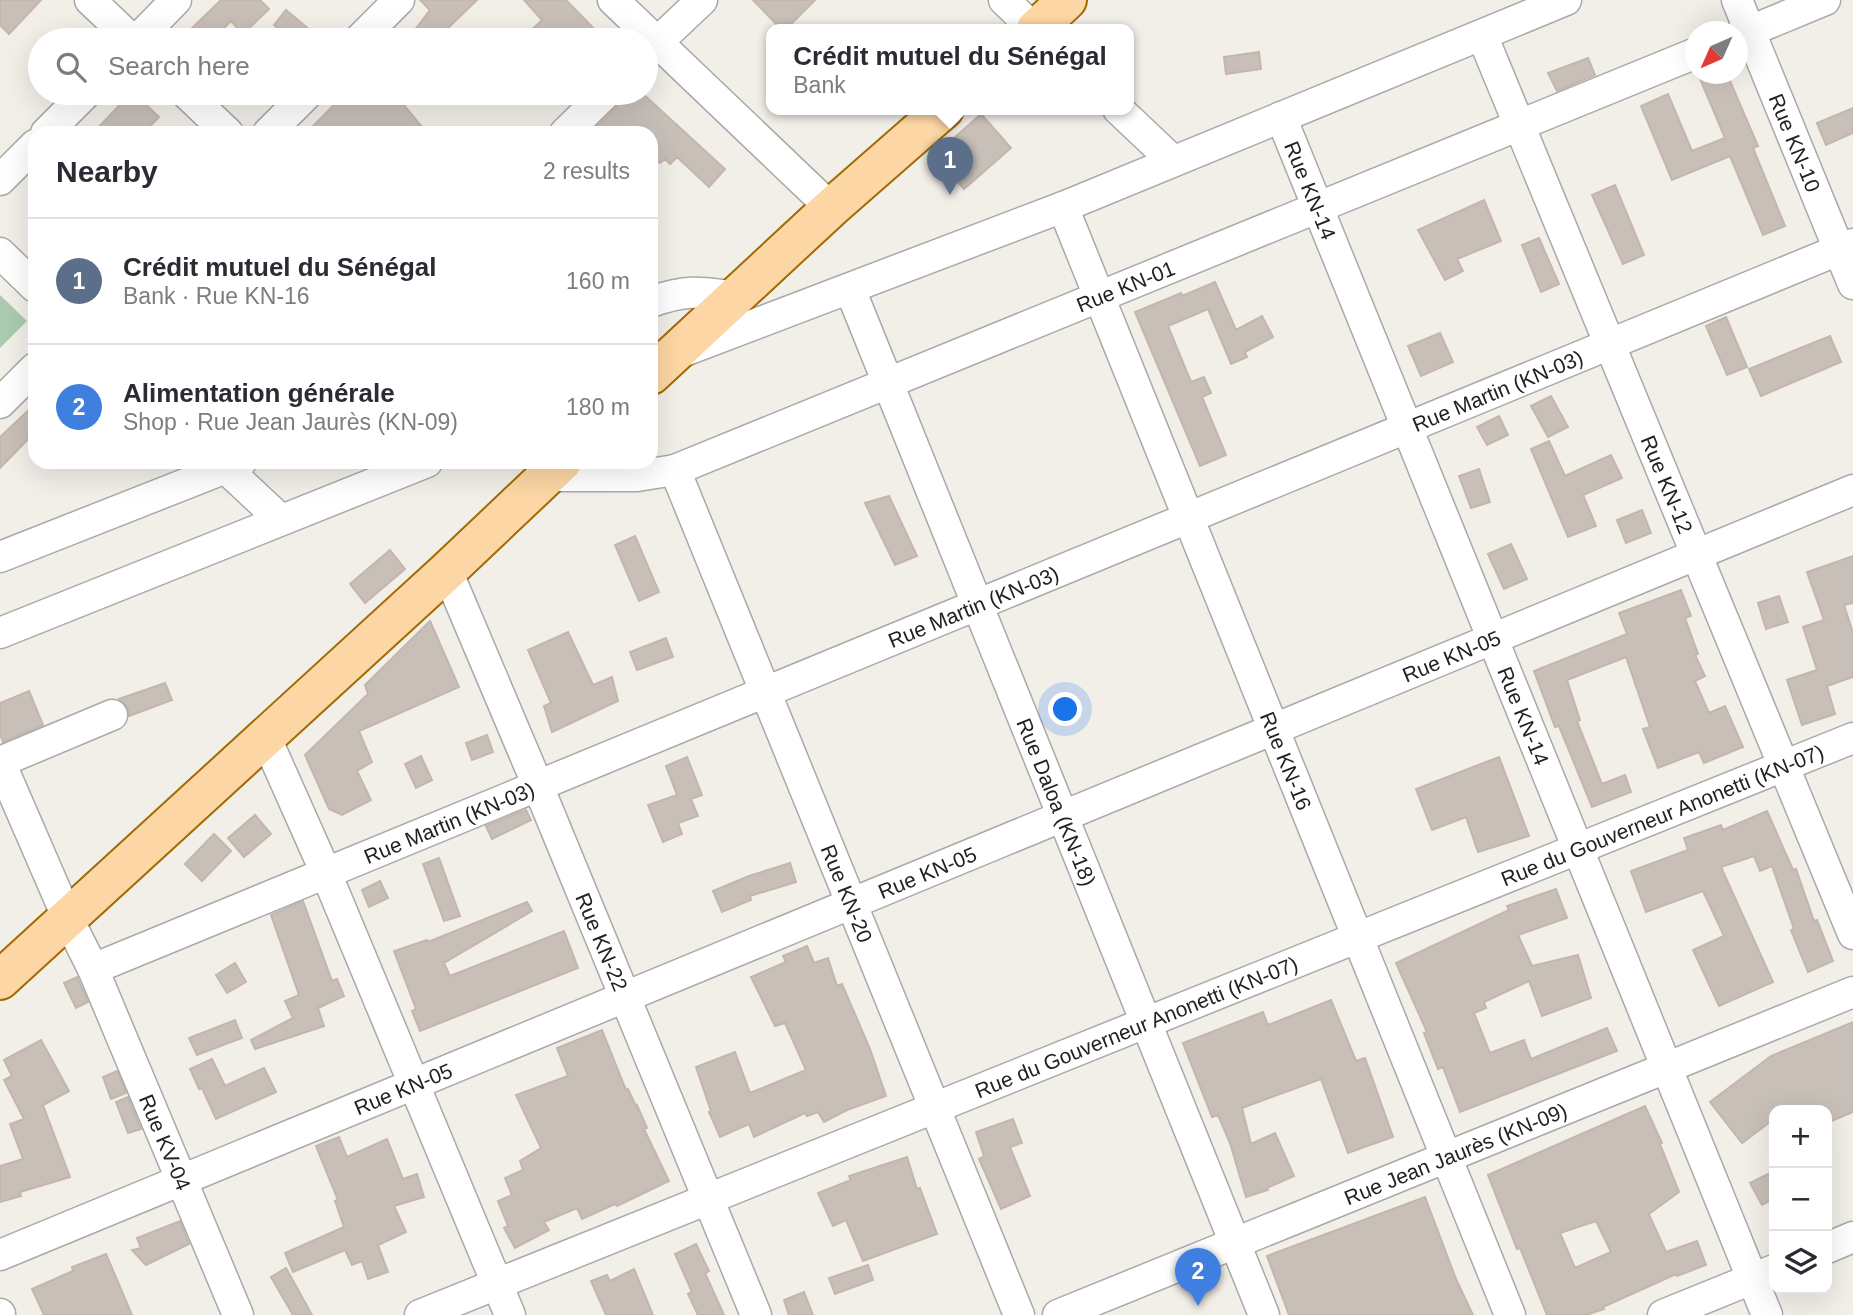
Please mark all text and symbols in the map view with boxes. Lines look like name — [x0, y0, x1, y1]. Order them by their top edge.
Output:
north arrow — [1685, 21, 1748, 84]
popup — [766, 24, 1134, 115]
search box — [28, 28, 658, 105]
text: Crédit mutuel du Sénégal — [793, 41, 1107, 71]
icon: search — [52, 48, 90, 86]
text: Search here — [108, 51, 250, 81]
text: Bank — [793, 72, 846, 98]
street label: Rue KN-10 — [1765, 90, 1826, 195]
pin: 1 — [927, 137, 973, 195]
street label: Rue KN-14 — [1281, 138, 1341, 243]
text: Nearby — [56, 155, 158, 188]
text: 2 results — [543, 158, 630, 184]
text: Crédit mutuel du Sénégal — [123, 252, 437, 282]
street label: Rue KN-01 — [1073, 256, 1178, 316]
text: 1 — [73, 268, 85, 294]
text: 160 m — [566, 268, 630, 294]
text: Bank · Rue KN-16 — [123, 283, 310, 309]
street label: Rue Martin (KN-03) — [1409, 345, 1586, 436]
text: Alimentation générale — [123, 378, 395, 408]
text: 2 — [73, 394, 85, 420]
text: 180 m — [566, 394, 630, 420]
text: Shop · Rue Jean Jaurès (KN-09) — [123, 409, 458, 435]
street label: Rue KN-12 — [1637, 432, 1698, 537]
street label: Rue Martin (KN-03) — [885, 561, 1062, 652]
street label: Rue KN-05 — [1399, 625, 1504, 686]
street label: Rue KN-14 — [1494, 663, 1554, 768]
your location — [1048, 692, 1082, 726]
street label: Rue KN-16 — [1256, 708, 1316, 813]
street label: Rue Daloa (KN-18) — [1013, 715, 1101, 889]
street label: Rue du Gouverneur Anonetti (KN-07) — [1497, 740, 1827, 890]
street label: Rue Martin (KN-03) — [360, 777, 538, 868]
street label: Rue KN-20 — [817, 841, 878, 946]
street label: Rue KN-05 — [875, 842, 980, 903]
street label: Rue KN-22 — [572, 889, 633, 994]
street label: Rue du Gouverneur Anonetti (KN-07) — [971, 951, 1301, 1102]
street label: Rue KN-05 — [351, 1058, 455, 1119]
street label: Rue KV-04 — [135, 1091, 196, 1194]
street label: Rue Jean Jaurès (KN-09) — [1341, 1098, 1570, 1209]
map controls — [1769, 1105, 1832, 1294]
button: + — [1769, 1105, 1832, 1168]
button: − — [1769, 1168, 1832, 1231]
button: layers — [1769, 1231, 1832, 1294]
pin: 2 — [1175, 1248, 1221, 1306]

